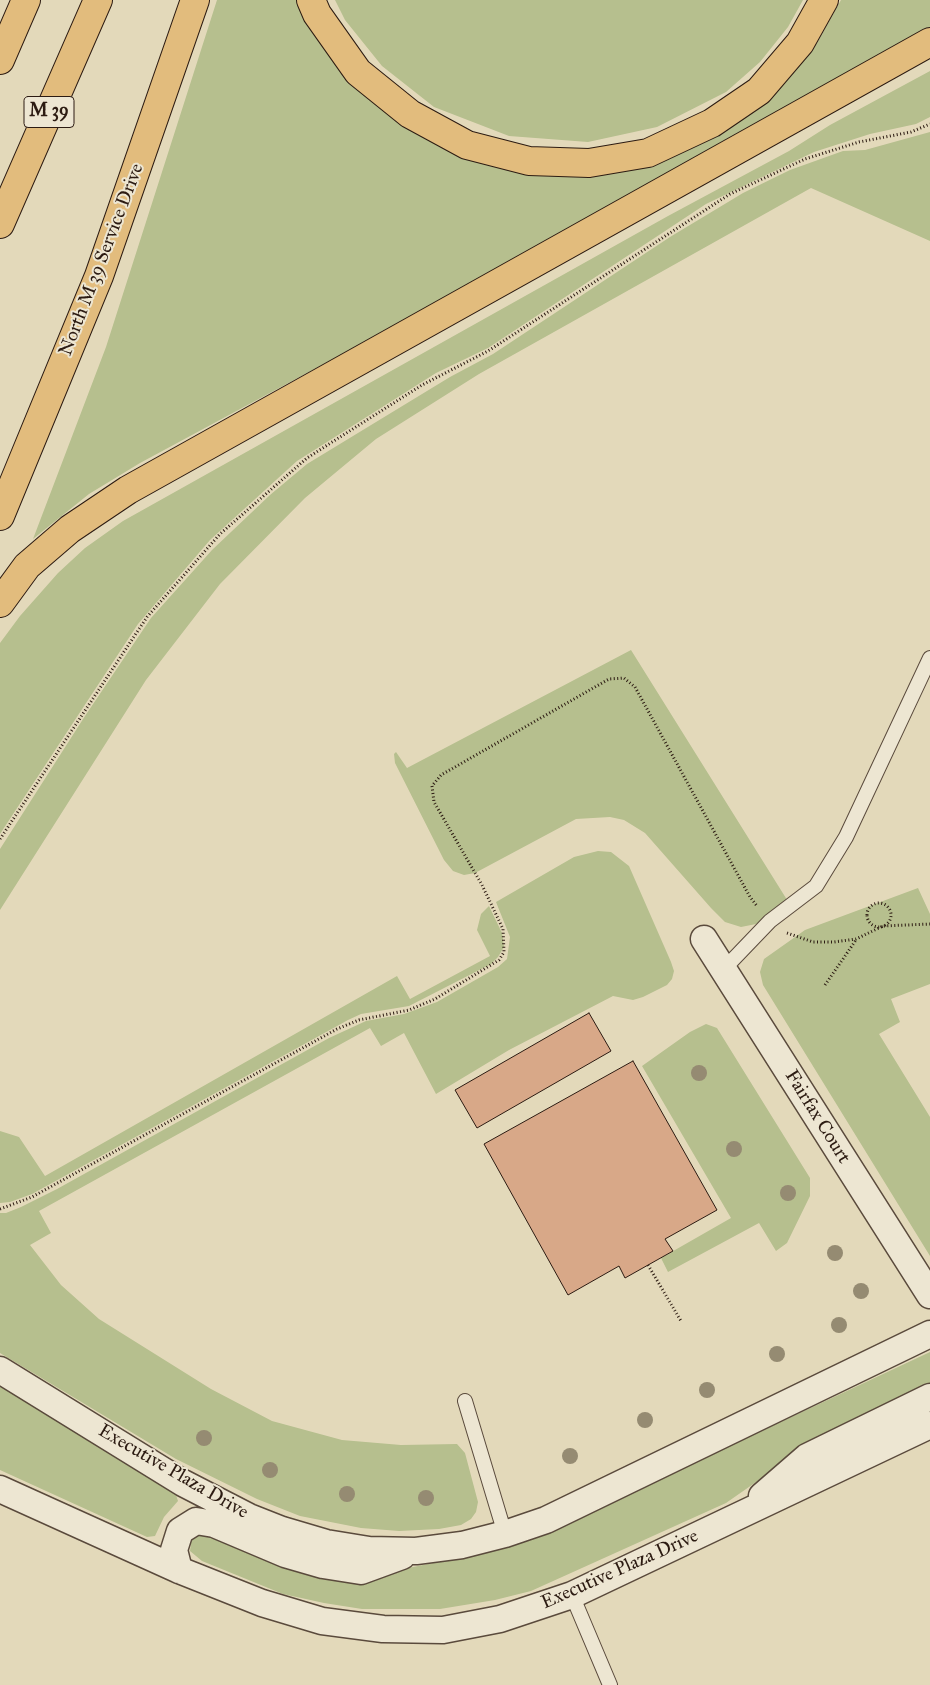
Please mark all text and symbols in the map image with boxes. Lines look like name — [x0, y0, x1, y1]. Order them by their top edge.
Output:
road number: M 39 — [24, 96, 74, 128]
street label: North M 39 Service Drive — [55, 161, 149, 359]
street label: Fairfax Court — [779, 1066, 855, 1168]
street label: Executive Plaza Drive — [94, 1420, 252, 1524]
street label: Executive Plaza Drive — [538, 1525, 702, 1615]

